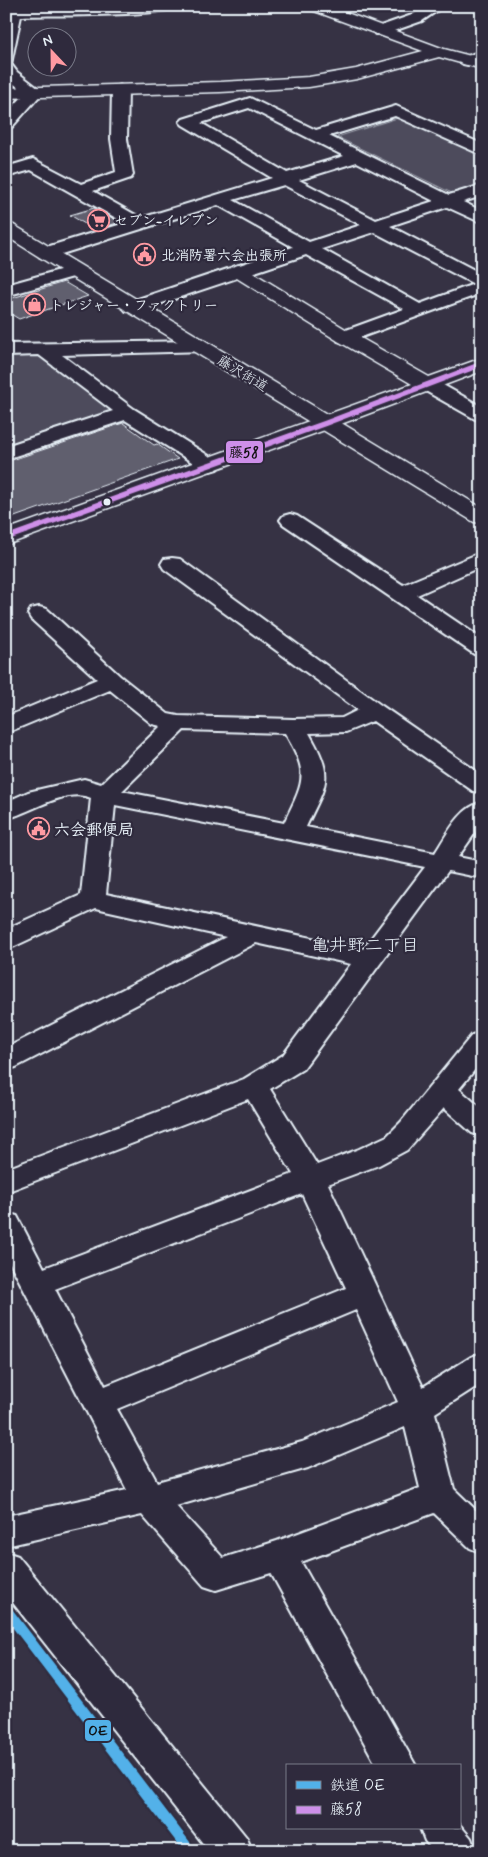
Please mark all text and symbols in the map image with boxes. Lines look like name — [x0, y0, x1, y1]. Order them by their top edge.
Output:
north arrow — [28, 28, 78, 78]
text: N — [40, 31, 55, 51]
supermarket icon: セブン-イレブン — [86, 208, 110, 232]
place label: セブン-イレブン — [114, 212, 218, 230]
public building icon: 北消防署六会出張所 — [133, 243, 157, 267]
place label: 北消防署六会出張所 — [161, 247, 287, 265]
shop icon: トレジャー・ファクトリー — [22, 293, 46, 317]
place label: トレジャー・ファクトリー — [50, 297, 218, 315]
street label: 藤沢街道 — [214, 352, 271, 396]
line badge: 藤58 — [225, 440, 264, 464]
text: 藤58 — [229, 444, 259, 462]
unlabelled marker — [102, 497, 112, 507]
public building icon: 六会郵便局 — [26, 817, 50, 841]
place label: 六会郵便局 — [54, 820, 134, 841]
district label: 亀井野二丁目 — [311, 934, 419, 958]
line badge: OE — [84, 1719, 112, 1742]
text: OE — [88, 1722, 108, 1740]
legend — [286, 1764, 460, 1830]
text: 鉄道 OE — [330, 1776, 385, 1796]
text: 藤58 — [330, 1800, 362, 1820]

